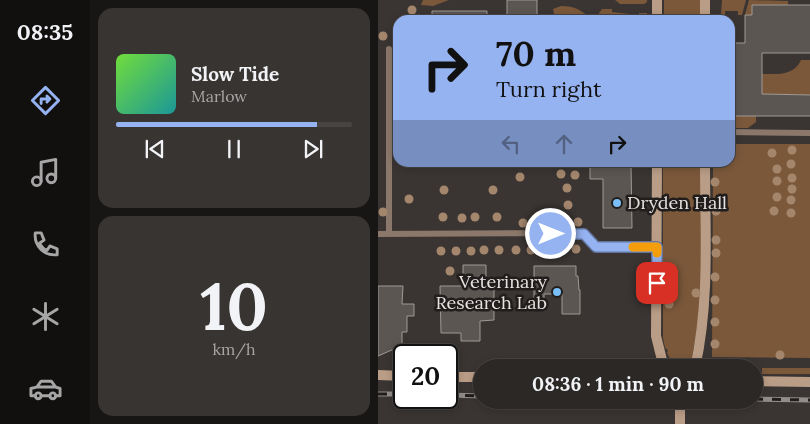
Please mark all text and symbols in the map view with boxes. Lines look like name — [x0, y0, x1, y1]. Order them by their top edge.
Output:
text: 08:35 — [17, 18, 73, 46]
text: 70 m — [496, 31, 576, 76]
icon: right — [413, 35, 478, 100]
text: Slow Tide — [191, 62, 279, 86]
text: Turn right — [496, 75, 601, 103]
icon: directions — [28, 83, 63, 118]
text: Marlow — [191, 86, 247, 106]
icon: left — [497, 130, 525, 158]
icon: ahead — [550, 130, 578, 158]
icon: right — [603, 130, 631, 158]
icon: previous — [141, 135, 169, 163]
icon: pause — [220, 135, 248, 163]
icon: next — [299, 135, 327, 163]
icon: music — [28, 155, 63, 190]
place label: Dryden Hall — [627, 191, 727, 214]
marker: Dryden Hall — [611, 197, 623, 209]
position arrow — [524, 207, 576, 259]
icon: phone — [28, 227, 63, 262]
pin — [636, 262, 678, 304]
text: 10 — [200, 265, 268, 348]
icon: arrive — [643, 269, 671, 297]
place label: Veterinary Research Lab — [435, 270, 547, 314]
marker: Veterinary Research Lab — [551, 286, 563, 298]
icon: climate — [28, 299, 63, 334]
text: km/h — [212, 339, 256, 359]
speed limit sign: 20 — [393, 344, 458, 409]
icon: car — [28, 371, 63, 406]
text: 08:36 · 1 min · 90 m — [532, 372, 704, 396]

